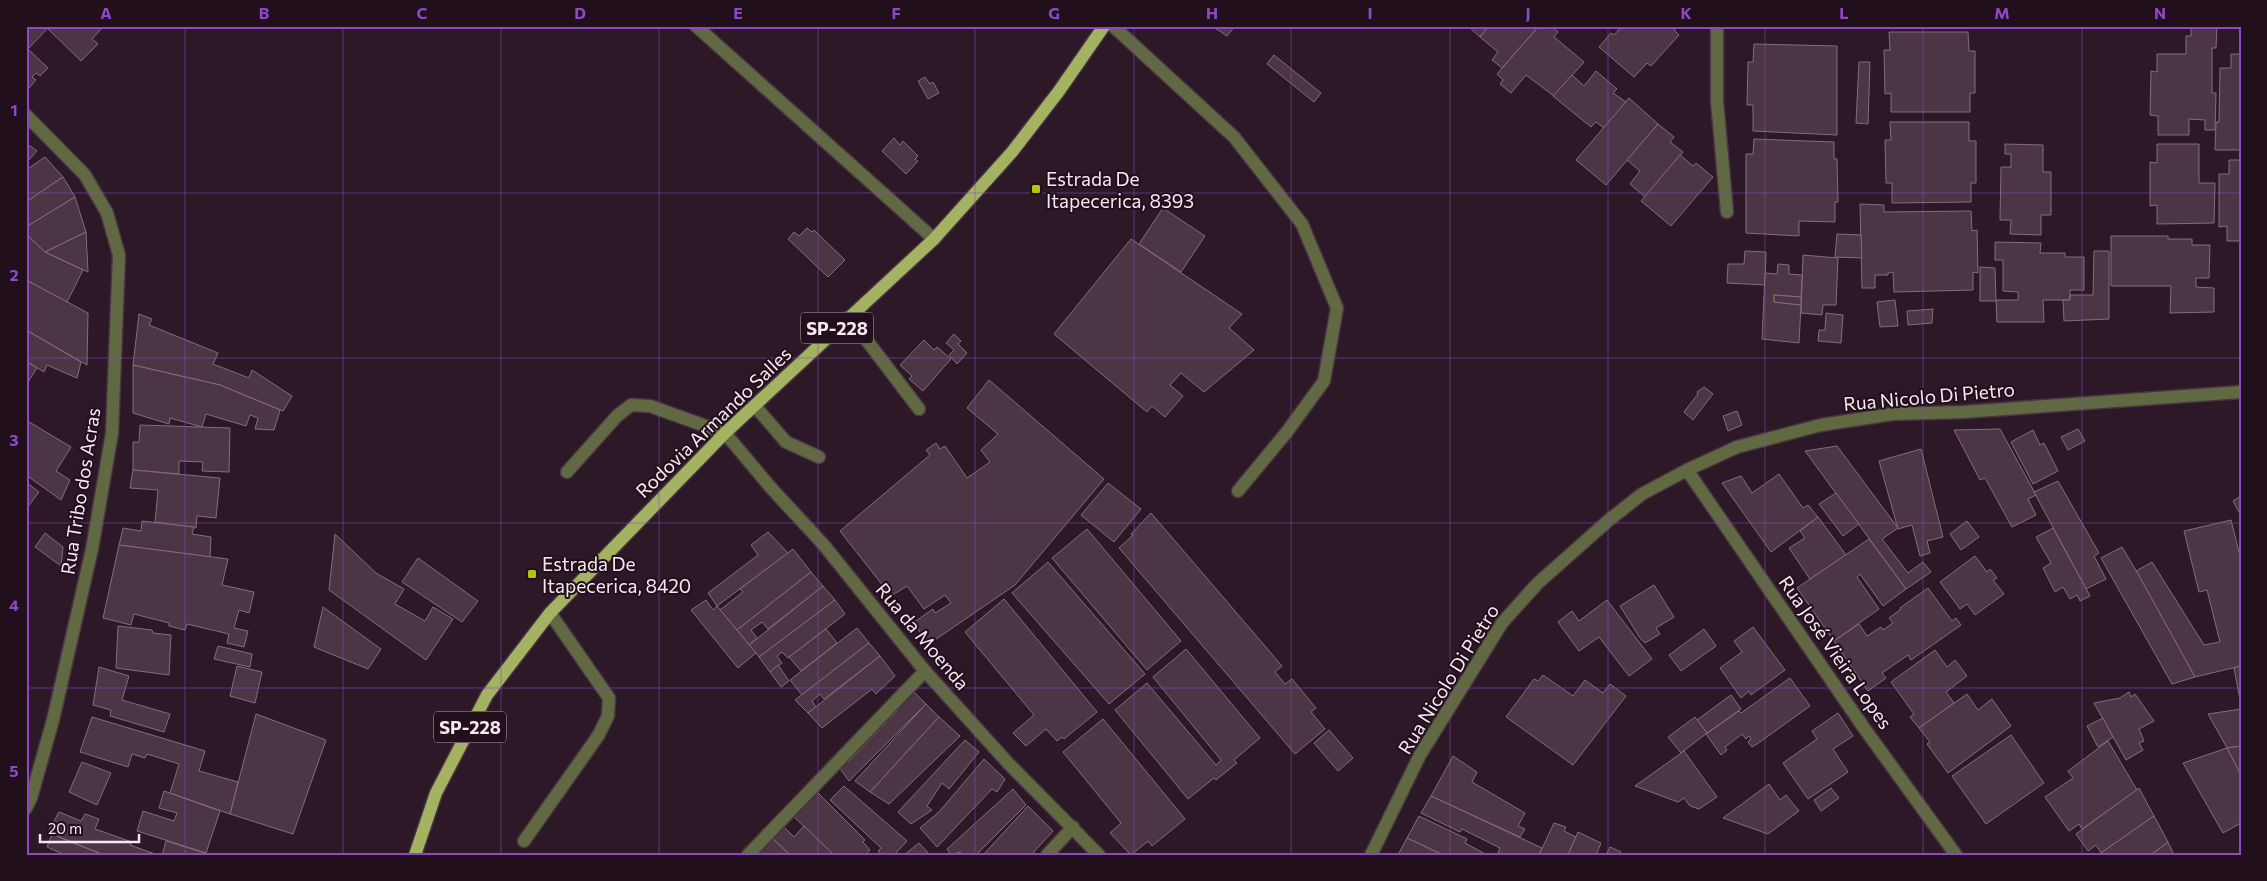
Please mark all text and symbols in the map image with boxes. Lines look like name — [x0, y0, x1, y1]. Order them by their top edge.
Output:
text: A — [100, 3, 112, 22]
text: B — [259, 3, 270, 22]
text: C — [417, 3, 428, 22]
text: D — [574, 3, 586, 22]
text: E — [733, 3, 743, 22]
text: F — [891, 3, 901, 22]
text: G — [1048, 3, 1060, 22]
text: H — [1206, 3, 1218, 22]
text: I — [1367, 3, 1373, 22]
text: J — [1525, 3, 1531, 22]
text: K — [1680, 3, 1692, 22]
text: L — [1839, 3, 1849, 22]
text: M — [1994, 3, 2010, 22]
text: N — [2154, 3, 2166, 22]
text: 1 — [10, 100, 18, 119]
place label: Estrada De Itapecerica, 8393 — [1046, 167, 1194, 212]
marker: Estrada De Itapecerica, 8393 — [1030, 183, 1042, 195]
text: 2 — [9, 265, 19, 284]
road number: SP-228 — [801, 312, 873, 343]
street label: Rodovia Armando Salles — [631, 342, 795, 502]
street label: Rua Nicolo Di Pietro — [1842, 377, 2016, 415]
street label: Rua Tribo dos Acras — [55, 406, 105, 576]
text: 3 — [9, 430, 19, 449]
place label: Estrada De Itapecerica, 8420 — [542, 552, 691, 597]
marker: Estrada De Itapecerica, 8420 — [526, 568, 538, 580]
street label: Rua José Vieira Lopes — [1774, 571, 1898, 733]
street label: Rua da Moenda — [872, 578, 974, 694]
text: 4 — [9, 595, 19, 614]
street label: Rua Nicolo Di Pietro — [1393, 600, 1503, 758]
road number: SP-228 — [434, 712, 506, 742]
text: 5 — [9, 761, 19, 780]
scale bar — [40, 811, 139, 843]
text: 20 m — [48, 819, 82, 837]

